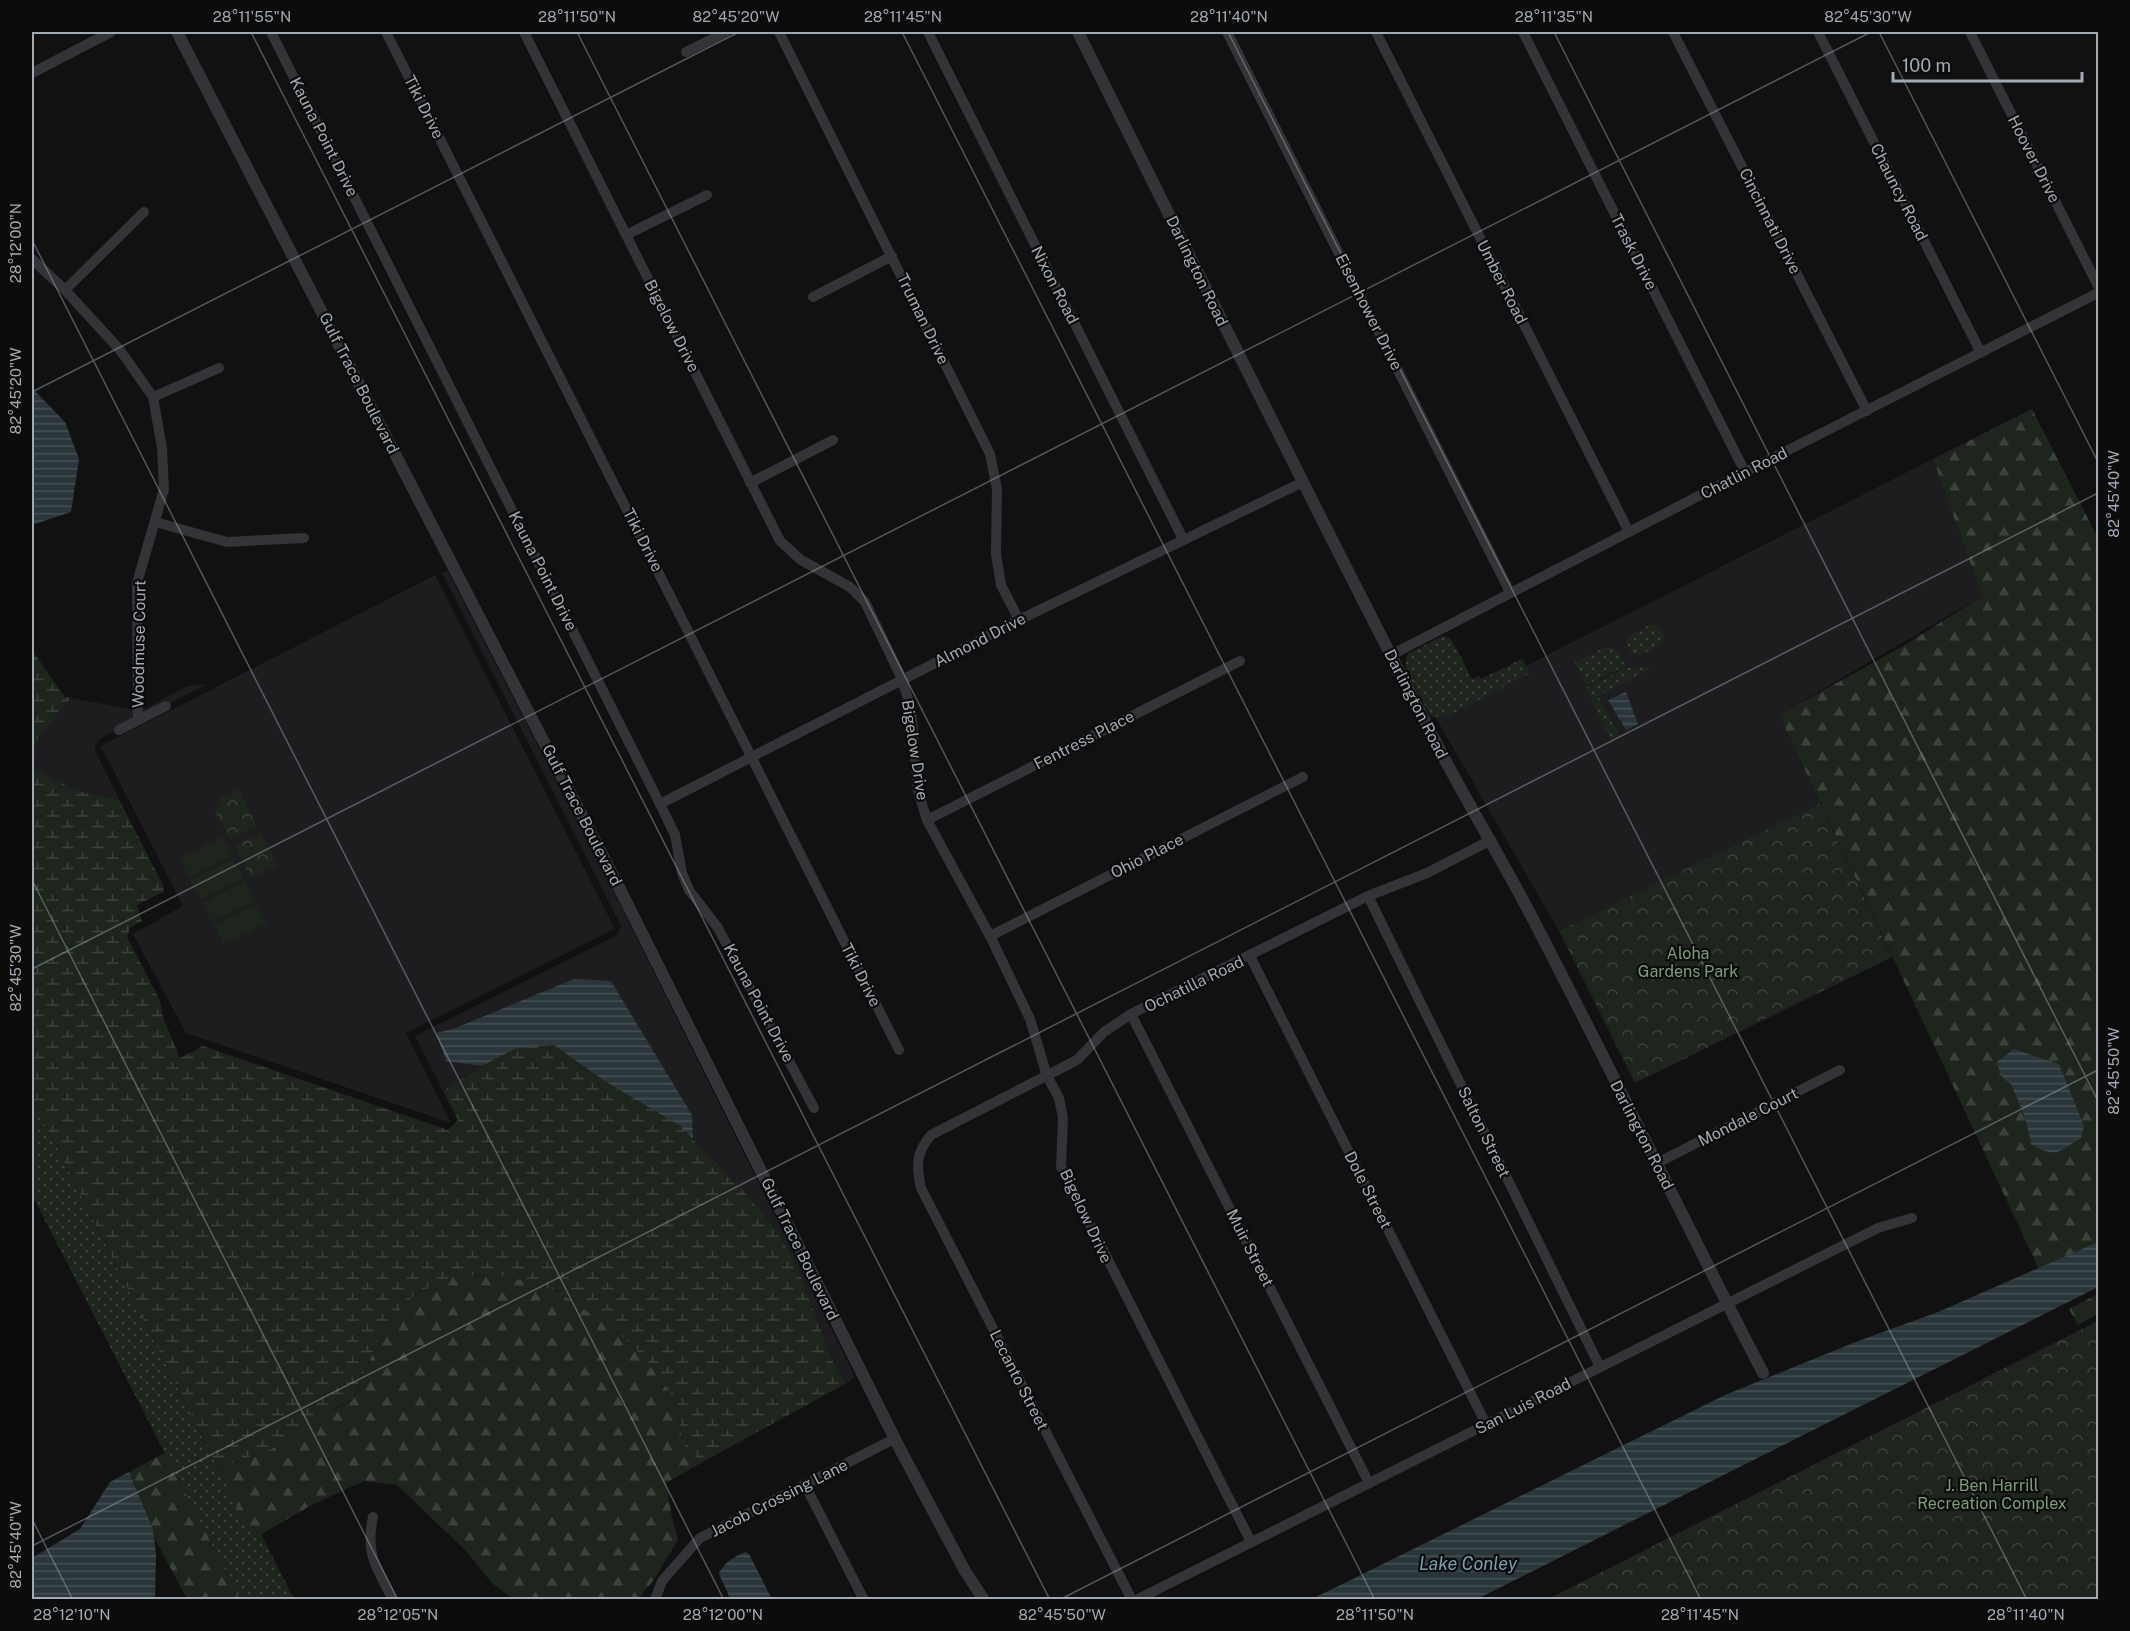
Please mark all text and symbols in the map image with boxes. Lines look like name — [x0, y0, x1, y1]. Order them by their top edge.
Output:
text: 28°11'55"N — [213, 8, 291, 25]
text: 28°11'50"N — [538, 8, 616, 25]
text: 82°45'20"W — [692, 8, 780, 25]
text: 28°11'45"N — [864, 8, 942, 25]
text: 28°11'40"N — [1190, 8, 1268, 25]
text: 28°11'35"N — [1515, 8, 1593, 25]
text: 82°45'30"W — [1824, 8, 1912, 25]
scale bar — [1893, 45, 2082, 83]
text: 100 m — [1902, 55, 1951, 76]
street label: Tiki Drive — [400, 72, 448, 142]
street label: Kauna Point Drive — [286, 74, 362, 200]
street label: Hoover Drive — [2004, 112, 2064, 206]
street label: Chauncy Road — [1866, 140, 1932, 244]
street label: Cincinnati Drive — [1735, 165, 1805, 277]
text: 28°12'00"N — [7, 203, 24, 283]
street label: Trask Drive — [1607, 211, 1661, 293]
street label: Darlington Road — [1162, 213, 1232, 329]
street label: Umber Road — [1473, 237, 1531, 327]
street label: Nixon Road — [1027, 243, 1083, 327]
street label: Eisenhower Drive — [1331, 251, 1407, 373]
street label: Truman Drive — [893, 270, 953, 368]
street label: Bigelow Drive — [641, 277, 703, 375]
street label: Gulf Trace Boulevard — [315, 309, 403, 457]
text: 82°45'20"W — [7, 347, 24, 435]
street label: Chatlin Road — [1697, 443, 1791, 503]
text: 82°45'40"W — [2105, 450, 2122, 538]
street label: Tiki Drive — [619, 505, 667, 575]
street label: Kauna Point Drive — [505, 508, 581, 634]
street label: Woodmuse Court — [128, 580, 150, 708]
street label: Almond Drive — [931, 609, 1029, 671]
street label: Darlington Road — [1380, 646, 1452, 762]
street label: Bigelow Drive — [898, 698, 932, 802]
street label: Fentress Place — [1031, 707, 1137, 773]
street label: Gulf Trace Boulevard — [538, 741, 626, 889]
street label: Ohio Place — [1107, 830, 1187, 882]
text: 82°45'30"W — [7, 924, 24, 1012]
street label: Tiki Drive — [837, 940, 885, 1010]
street label: Kauna Point Drive — [720, 941, 798, 1065]
park label: Aloha Gardens Park — [1638, 944, 1738, 981]
street label: Ochatilla Road — [1141, 952, 1247, 1016]
text: 82°45'50"W — [2105, 1027, 2122, 1115]
street label: Darlington Road — [1606, 1077, 1678, 1193]
street label: Salton Street — [1454, 1083, 1514, 1181]
street label: Mondale Court — [1695, 1084, 1801, 1150]
street label: Dole Street — [1340, 1148, 1396, 1232]
street label: Bigelow Drive — [1056, 1166, 1116, 1266]
street label: Gulf Trace Boulevard — [757, 1175, 843, 1323]
street label: Muir Street — [1222, 1206, 1278, 1290]
street label: Lecanto Street — [986, 1327, 1052, 1433]
street label: San Luis Road — [1472, 1374, 1574, 1438]
street label: Jacob Crossing Lane — [707, 1455, 851, 1541]
park label: J. Ben Harrill Recreation Complex — [1917, 1476, 2067, 1513]
text: 82°45'40"W — [7, 1501, 24, 1589]
water label: Lake Conley — [1419, 1553, 1518, 1574]
text: 28°12'10"N — [33, 1606, 111, 1623]
text: 28°12'05"N — [358, 1606, 438, 1623]
text: 28°12'00"N — [683, 1606, 763, 1623]
text: 82°45'50"W — [1018, 1606, 1106, 1623]
text: 28°11'50"N — [1336, 1606, 1414, 1623]
text: 28°11'45"N — [1661, 1606, 1739, 1623]
text: 28°11'40"N — [1987, 1606, 2065, 1623]

